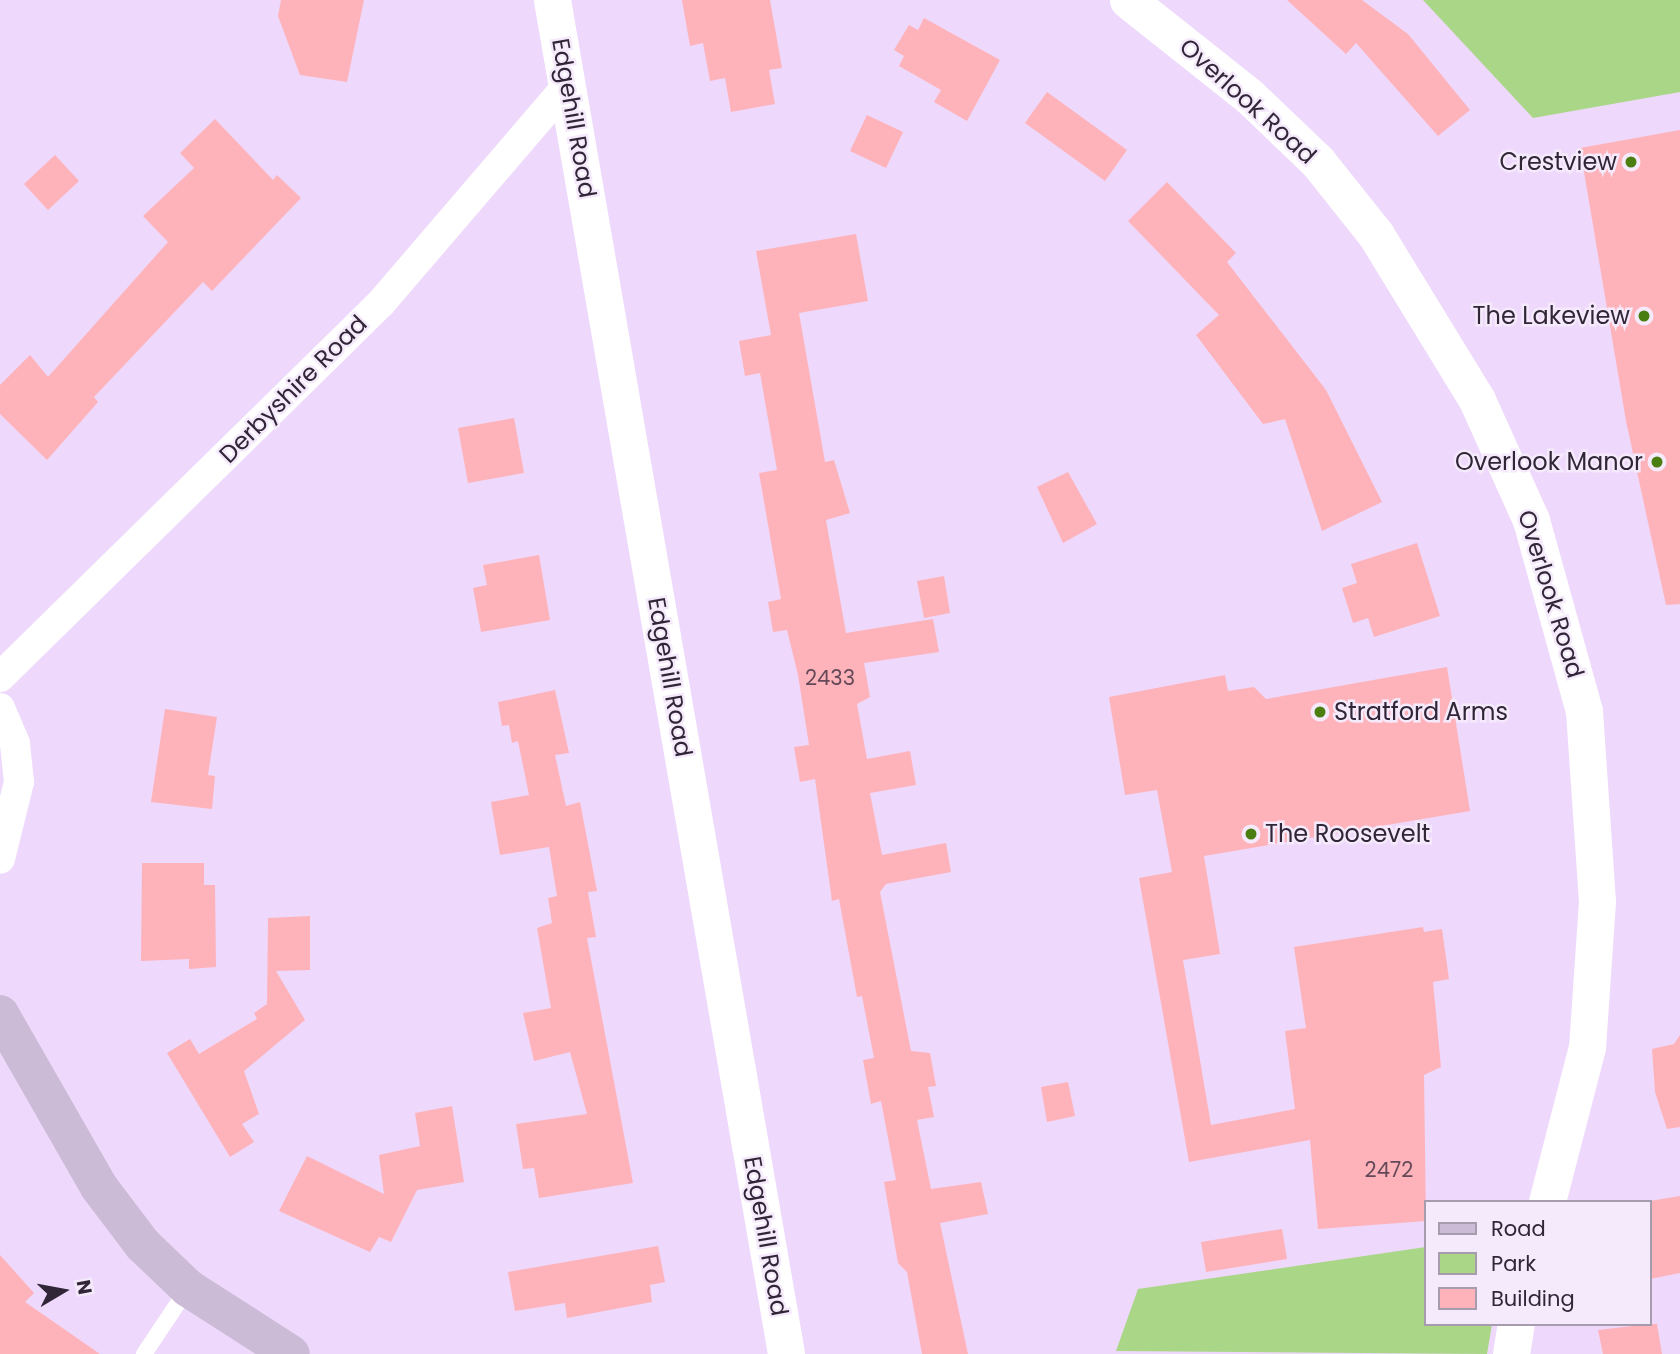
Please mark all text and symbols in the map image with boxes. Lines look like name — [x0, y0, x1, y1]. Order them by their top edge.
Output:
street label: Overlook Road — [1174, 32, 1322, 170]
street label: Edgehill Road — [546, 36, 602, 200]
place label: Crestview — [1499, 148, 1617, 176]
marker: Crestview — [1623, 154, 1639, 170]
place label: The Lakeview — [1473, 302, 1630, 330]
marker: The Lakeview — [1636, 308, 1652, 324]
street label: Derbyshire Road — [213, 309, 373, 469]
place label: Overlook Manor — [1455, 448, 1643, 476]
marker: Overlook Manor — [1649, 454, 1665, 470]
street label: Overlook Road — [1512, 507, 1590, 681]
street label: Edgehill Road — [642, 595, 698, 759]
house number: 2433 — [805, 665, 855, 691]
place label: Stratford Arms — [1334, 698, 1508, 726]
marker: Stratford Arms — [1312, 704, 1328, 720]
place label: The Roosevelt — [1265, 820, 1430, 848]
marker: The Roosevelt — [1243, 826, 1259, 842]
street label: Edgehill Road — [738, 1154, 794, 1318]
house number: 2472 — [1365, 1157, 1413, 1183]
legend — [1424, 1200, 1652, 1326]
text: Road — [1491, 1214, 1546, 1243]
text: Park — [1491, 1249, 1536, 1278]
north arrow — [28, 1256, 98, 1326]
text: N — [70, 1278, 99, 1297]
text: Building — [1491, 1284, 1575, 1313]

